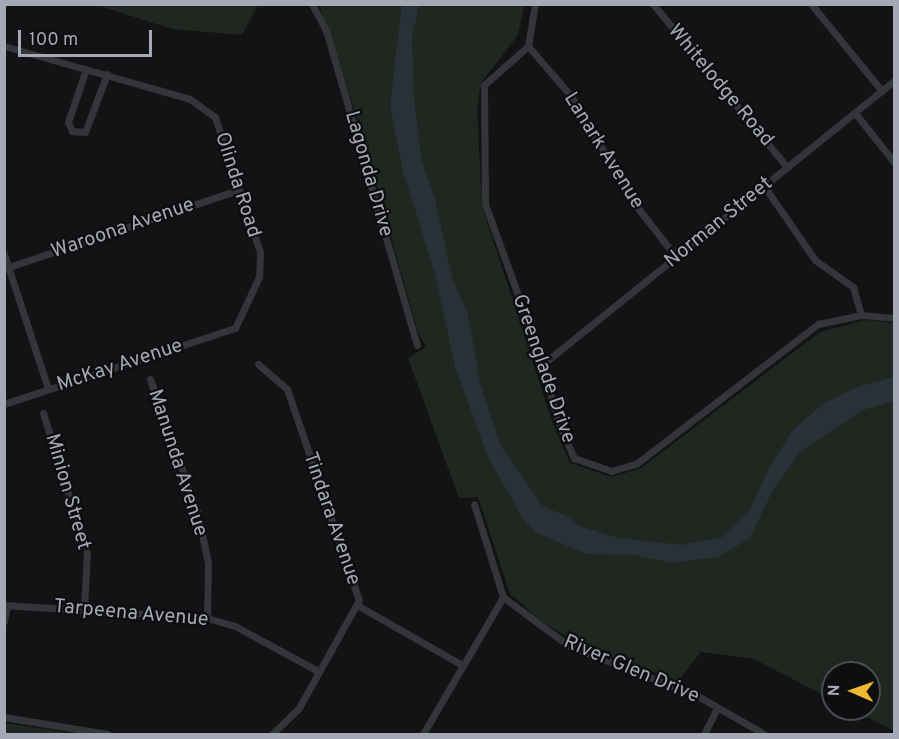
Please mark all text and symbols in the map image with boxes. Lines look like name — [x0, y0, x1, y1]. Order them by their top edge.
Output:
scale bar — [21, 18, 154, 56]
street label: Whitelodge Road — [662, 20, 778, 152]
text: 100 m — [29, 29, 78, 52]
street label: Lanark Avenue — [557, 88, 649, 214]
street label: Lagonda Drive — [339, 108, 397, 240]
street label: Olinda Road — [209, 129, 265, 241]
street label: Norman Street — [660, 172, 778, 274]
street label: Waroona Avenue — [48, 193, 198, 265]
street label: Greenglade Drive — [506, 291, 580, 447]
street label: McKay Avenue — [54, 334, 186, 398]
street label: Manunda Avenue — [142, 386, 212, 540]
street label: Minion Street — [39, 431, 95, 553]
street label: Tindara Avenue — [297, 449, 365, 589]
street label: Tarpeena Avenue — [52, 595, 210, 633]
street label: River Glen Drive — [559, 631, 703, 709]
north arrow — [821, 661, 881, 721]
text: N — [825, 684, 845, 697]

